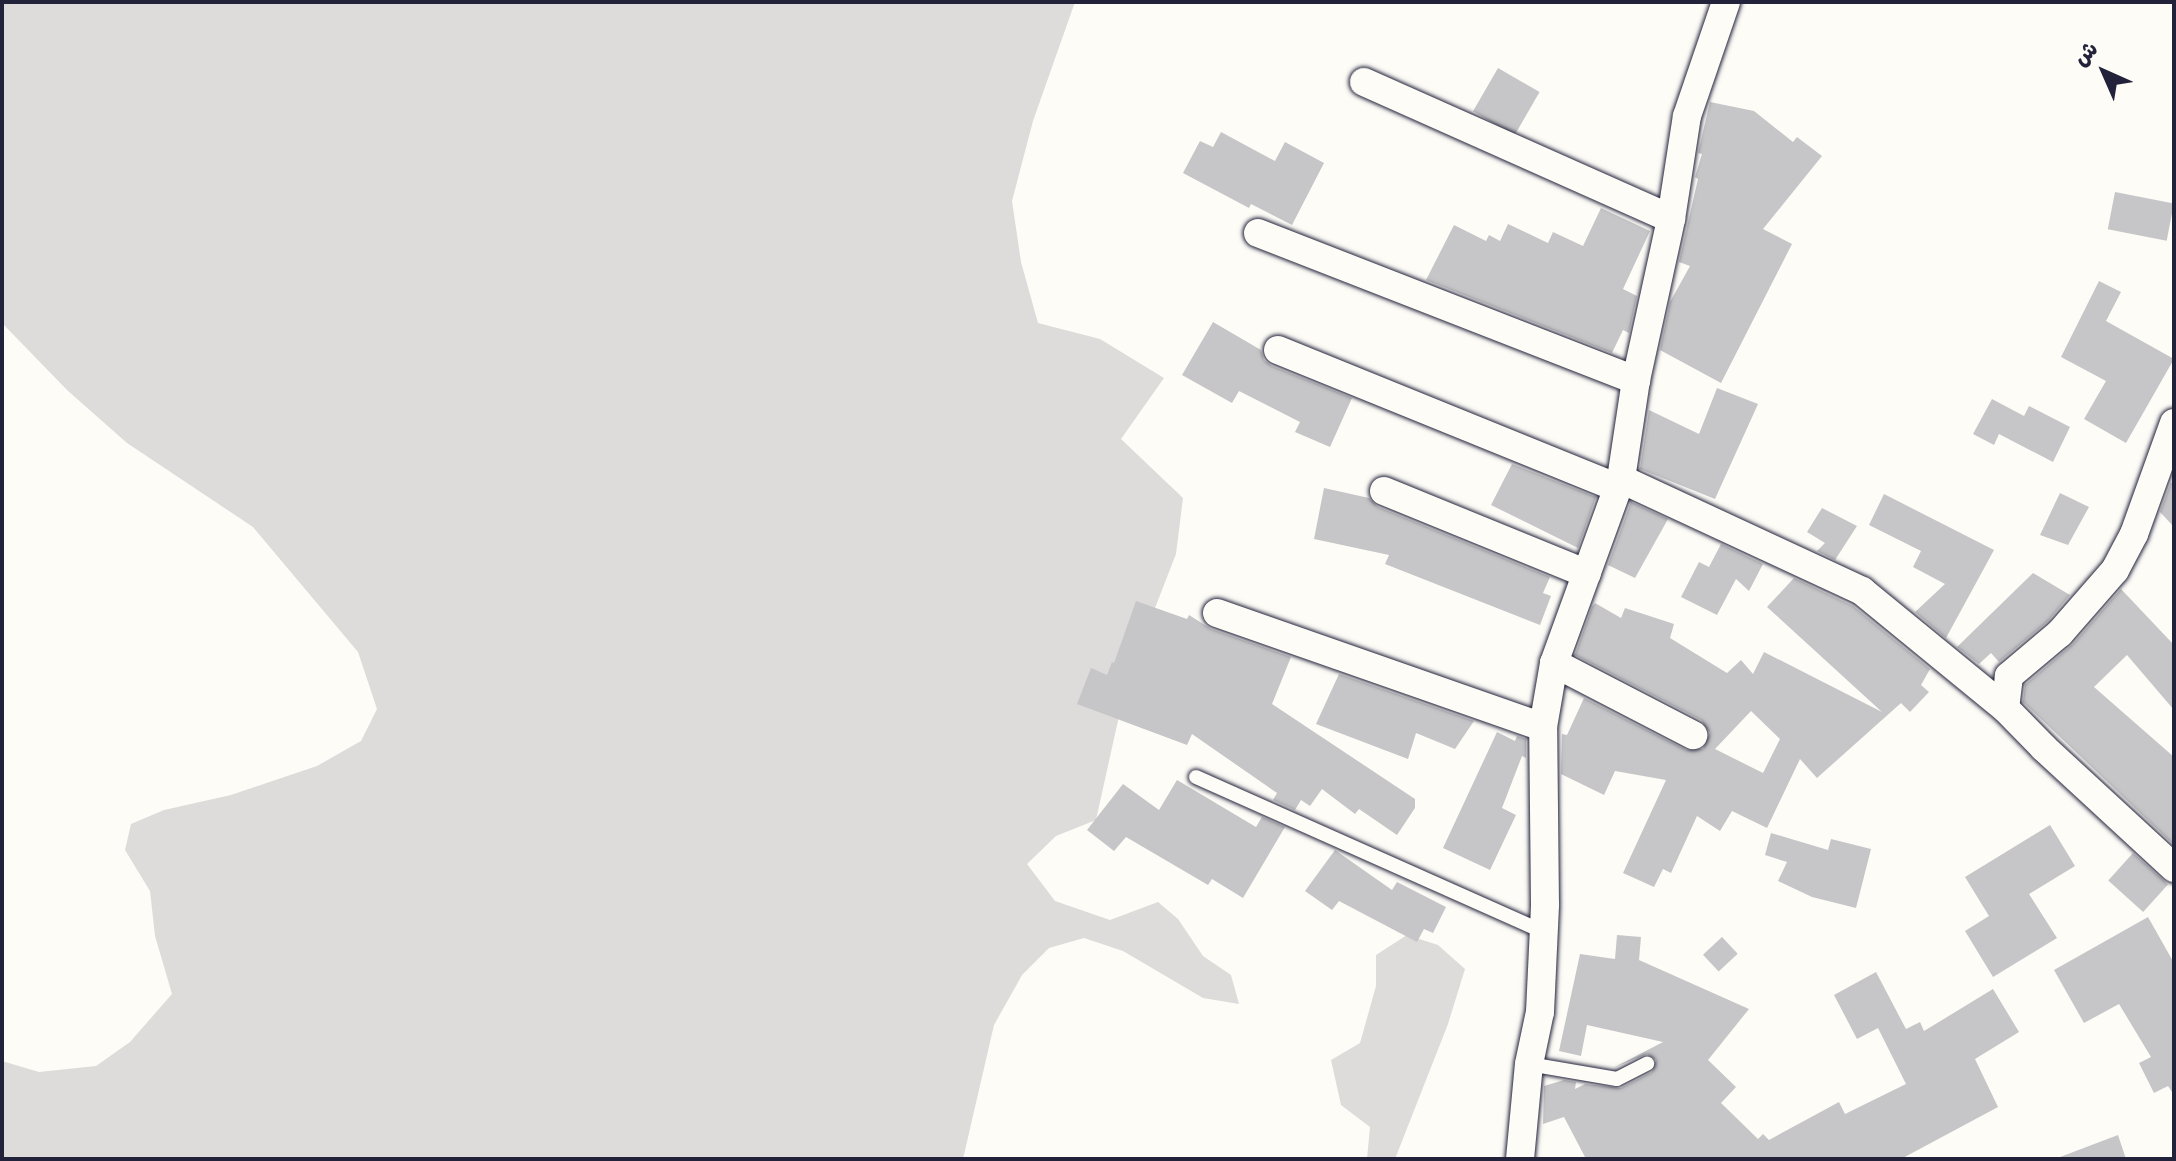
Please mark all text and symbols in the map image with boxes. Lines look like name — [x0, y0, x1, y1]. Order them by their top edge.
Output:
north arrow — [2064, 32, 2144, 112]
text: ش — [2067, 35, 2107, 75]

